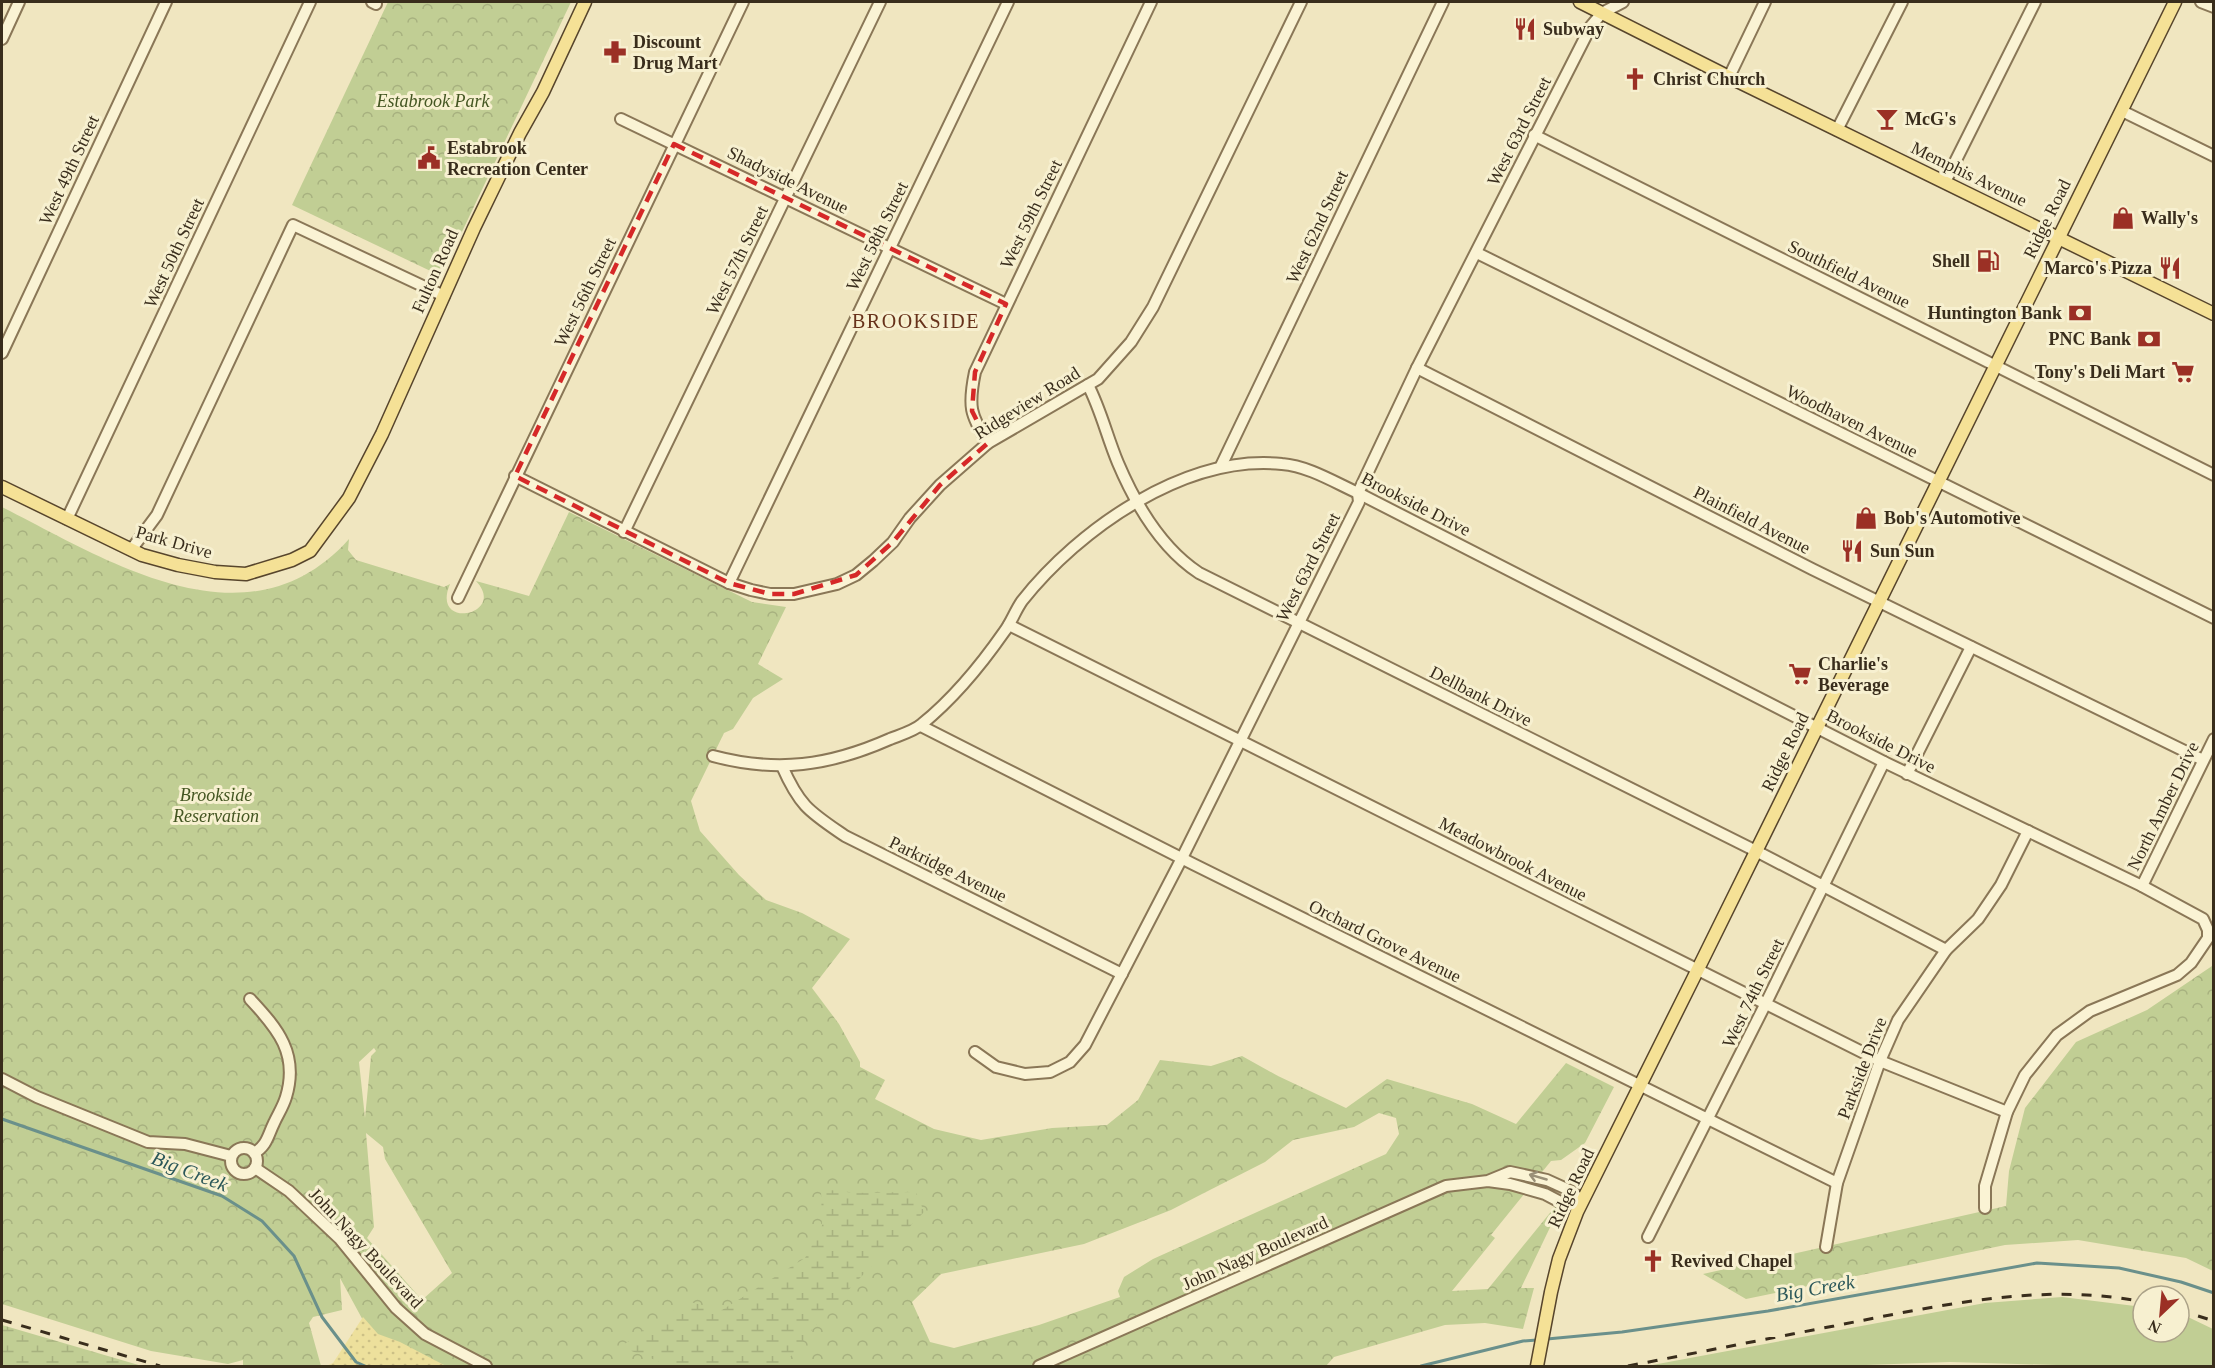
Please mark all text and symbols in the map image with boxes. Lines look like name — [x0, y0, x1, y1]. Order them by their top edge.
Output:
restaurant icon: Subway — [1512, 16, 1538, 42]
place label: Subway — [1543, 19, 1604, 39]
place label: Discount Drug Mart — [633, 32, 717, 73]
pharmacy icon: Discount Drug Mart — [602, 39, 628, 65]
church icon: Christ Church — [1622, 66, 1648, 92]
place label: Christ Church — [1653, 69, 1765, 89]
street label: West 63rd Street — [1483, 73, 1555, 189]
park label: Estabrook Park — [376, 91, 490, 111]
bar icon: McG's — [1874, 106, 1900, 132]
place label: McG's — [1905, 109, 1956, 129]
street label: West 49th Street — [35, 112, 103, 228]
street label: Memphis Avenue — [1908, 137, 2030, 211]
place label: Estabrook Recreation Center — [447, 138, 588, 179]
street label: Shadyside Avenue — [724, 142, 852, 218]
public building icon: Estabrook Recreation Center — [416, 145, 442, 171]
street label: West 59th Street — [996, 156, 1066, 272]
street label: West 62nd Street — [1282, 167, 1352, 287]
street label: Ridge Road — [2019, 176, 2075, 262]
street label: West 58th Street — [842, 178, 912, 294]
street label: West 50th Street — [140, 195, 208, 311]
street label: West 57th Street — [702, 202, 772, 318]
shop icon: Wally's — [2110, 205, 2136, 231]
place label: Wally's — [2141, 208, 2198, 228]
street label: Fulton Road — [408, 226, 462, 316]
street label: West 56th Street — [550, 234, 620, 350]
street label: Southfield Avenue — [1785, 236, 1913, 312]
fuel station icon: Shell — [1975, 248, 2001, 274]
place label: Shell — [1932, 251, 1970, 271]
restaurant icon: Marco's Pizza — [2157, 255, 2183, 281]
place label: Marco's Pizza — [2044, 258, 2152, 278]
bank icon: Huntington Bank — [2067, 300, 2093, 326]
place label: Huntington Bank — [1927, 303, 2062, 323]
district label: BROOKSIDE — [852, 310, 980, 332]
bank icon: PNC Bank — [2136, 326, 2162, 352]
place label: PNC Bank — [2048, 329, 2131, 349]
supermarket icon: Tony's Deli Mart — [2170, 359, 2196, 385]
place label: Tony's Deli Mart — [2035, 362, 2165, 382]
street label: Ridgeview Road — [971, 363, 1083, 443]
street label: Woodhaven Avenue — [1783, 381, 1921, 461]
street label: Brookside Drive — [1358, 468, 1474, 540]
street label: Plainfield Avenue — [1690, 482, 1814, 558]
shop icon: Bob's Automotive — [1853, 505, 1879, 531]
place label: Bob's Automotive — [1884, 508, 2021, 528]
street label: West 63rd Street — [1272, 509, 1344, 625]
street label: Park Drive — [134, 522, 214, 562]
restaurant icon: Sun Sun — [1839, 538, 1865, 564]
place label: Sun Sun — [1870, 541, 1935, 561]
place label: Charlie's Beverage — [1818, 654, 1889, 695]
supermarket icon: Charlie's Beverage — [1787, 661, 1813, 687]
street label: Dellbank Drive — [1427, 662, 1535, 730]
street label: Brookside Drive — [1823, 705, 1939, 777]
street label: Ridge Road — [1757, 709, 1813, 795]
street label: North Amber Drive — [2123, 738, 2203, 874]
park label: Brookside Reservation — [172, 785, 259, 826]
street label: Meadowbrook Avenue — [1436, 813, 1590, 905]
street label: Parkridge Avenue — [886, 832, 1010, 906]
street label: Orchard Grove Avenue — [1306, 895, 1464, 987]
street label: West 74th Street — [1718, 935, 1788, 1051]
street label: Parkside Drive — [1833, 1014, 1891, 1122]
street label: Ridge Road — [1544, 1145, 1598, 1231]
water label: Big Creek — [148, 1146, 232, 1197]
one-way arrow — [1529, 1171, 1548, 1182]
street label: John Nagy Boulevard — [305, 1184, 427, 1312]
street label: John Nagy Boulevard — [1179, 1212, 1331, 1294]
church icon: Revived Chapel — [1640, 1248, 1666, 1274]
place label: Revived Chapel — [1671, 1251, 1793, 1271]
water label: Big Creek — [1774, 1270, 1857, 1307]
north arrow — [2131, 1284, 2191, 1344]
text: N — [2145, 1317, 2164, 1337]

